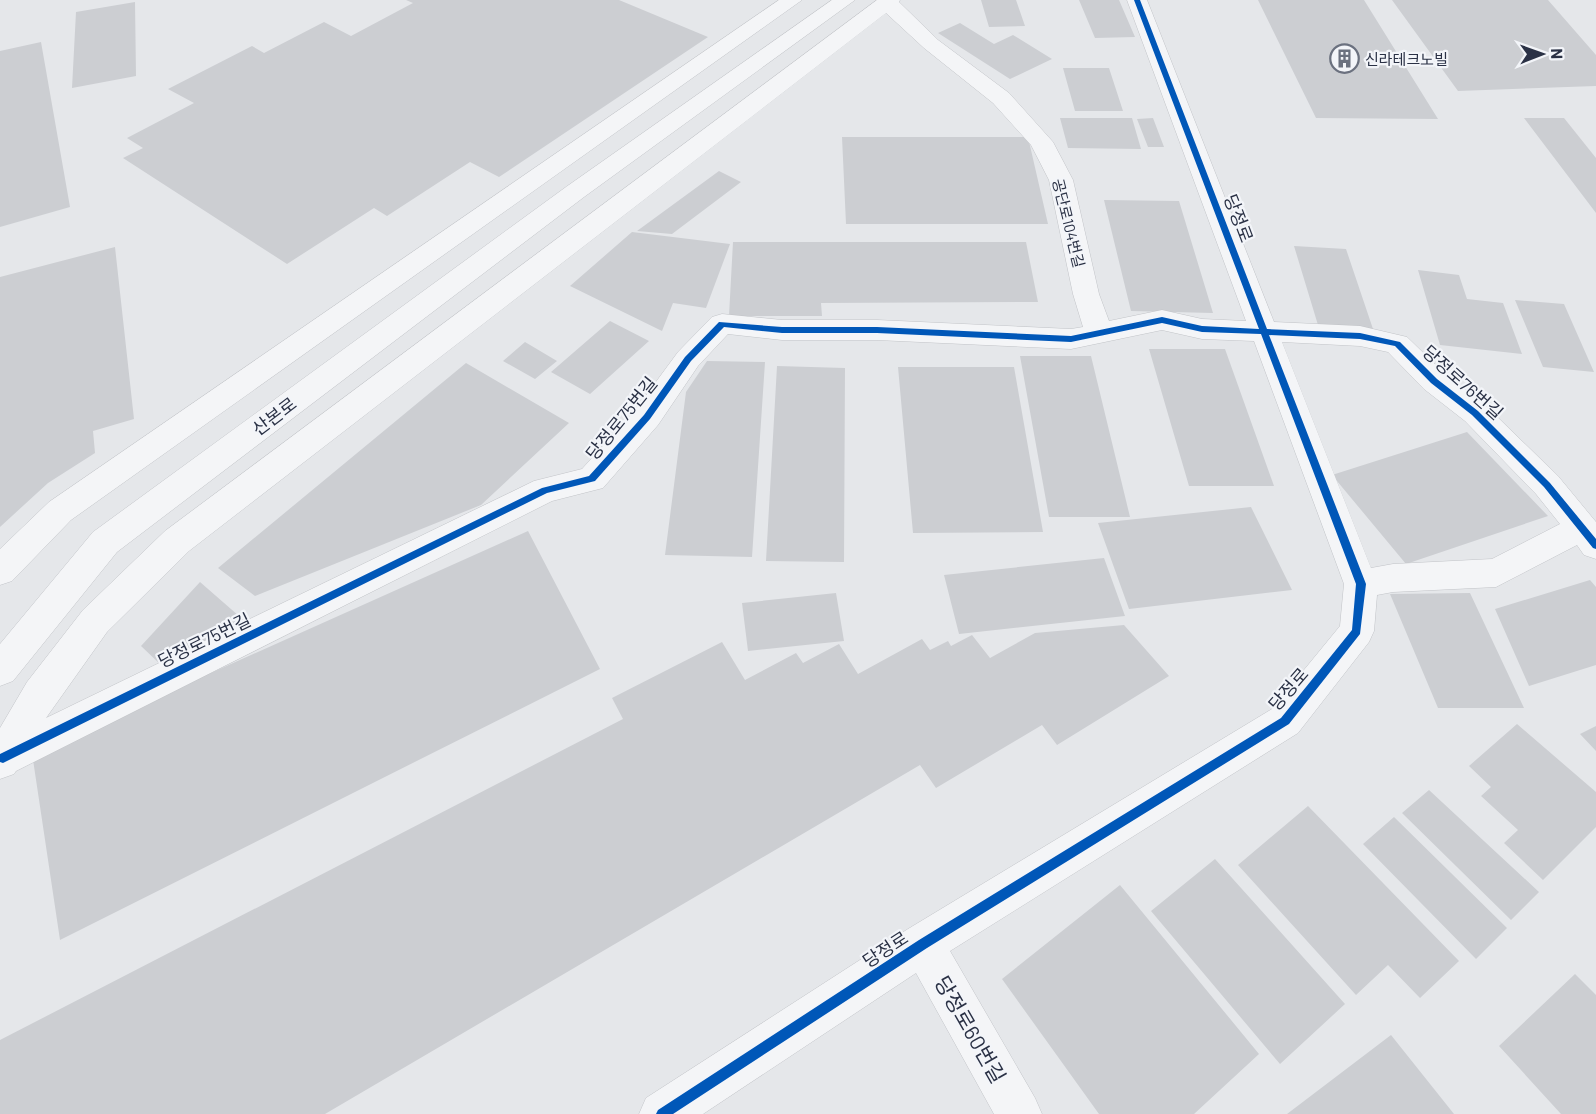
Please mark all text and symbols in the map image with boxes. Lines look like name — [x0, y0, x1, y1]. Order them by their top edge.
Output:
north arrow — [1512, 24, 1572, 84]
building icon: 신라테크노빌 — [1328, 43, 1360, 75]
text: N — [1548, 48, 1567, 59]
place label: 신라테크노빌 — [1365, 50, 1448, 68]
street label: 공단로104번길 — [1049, 177, 1089, 269]
street label: 당정로 — [1220, 191, 1258, 245]
street label: 당정로76번길 — [1418, 340, 1508, 424]
street label: 당정로75번길 — [581, 372, 661, 464]
street label: 산본로 — [248, 392, 300, 440]
street label: 당정로75번길 — [154, 608, 254, 672]
street label: 당정로 — [1263, 663, 1313, 715]
street label: 당정로 — [858, 926, 912, 972]
street label: 당정로60번길 — [930, 971, 1012, 1087]

